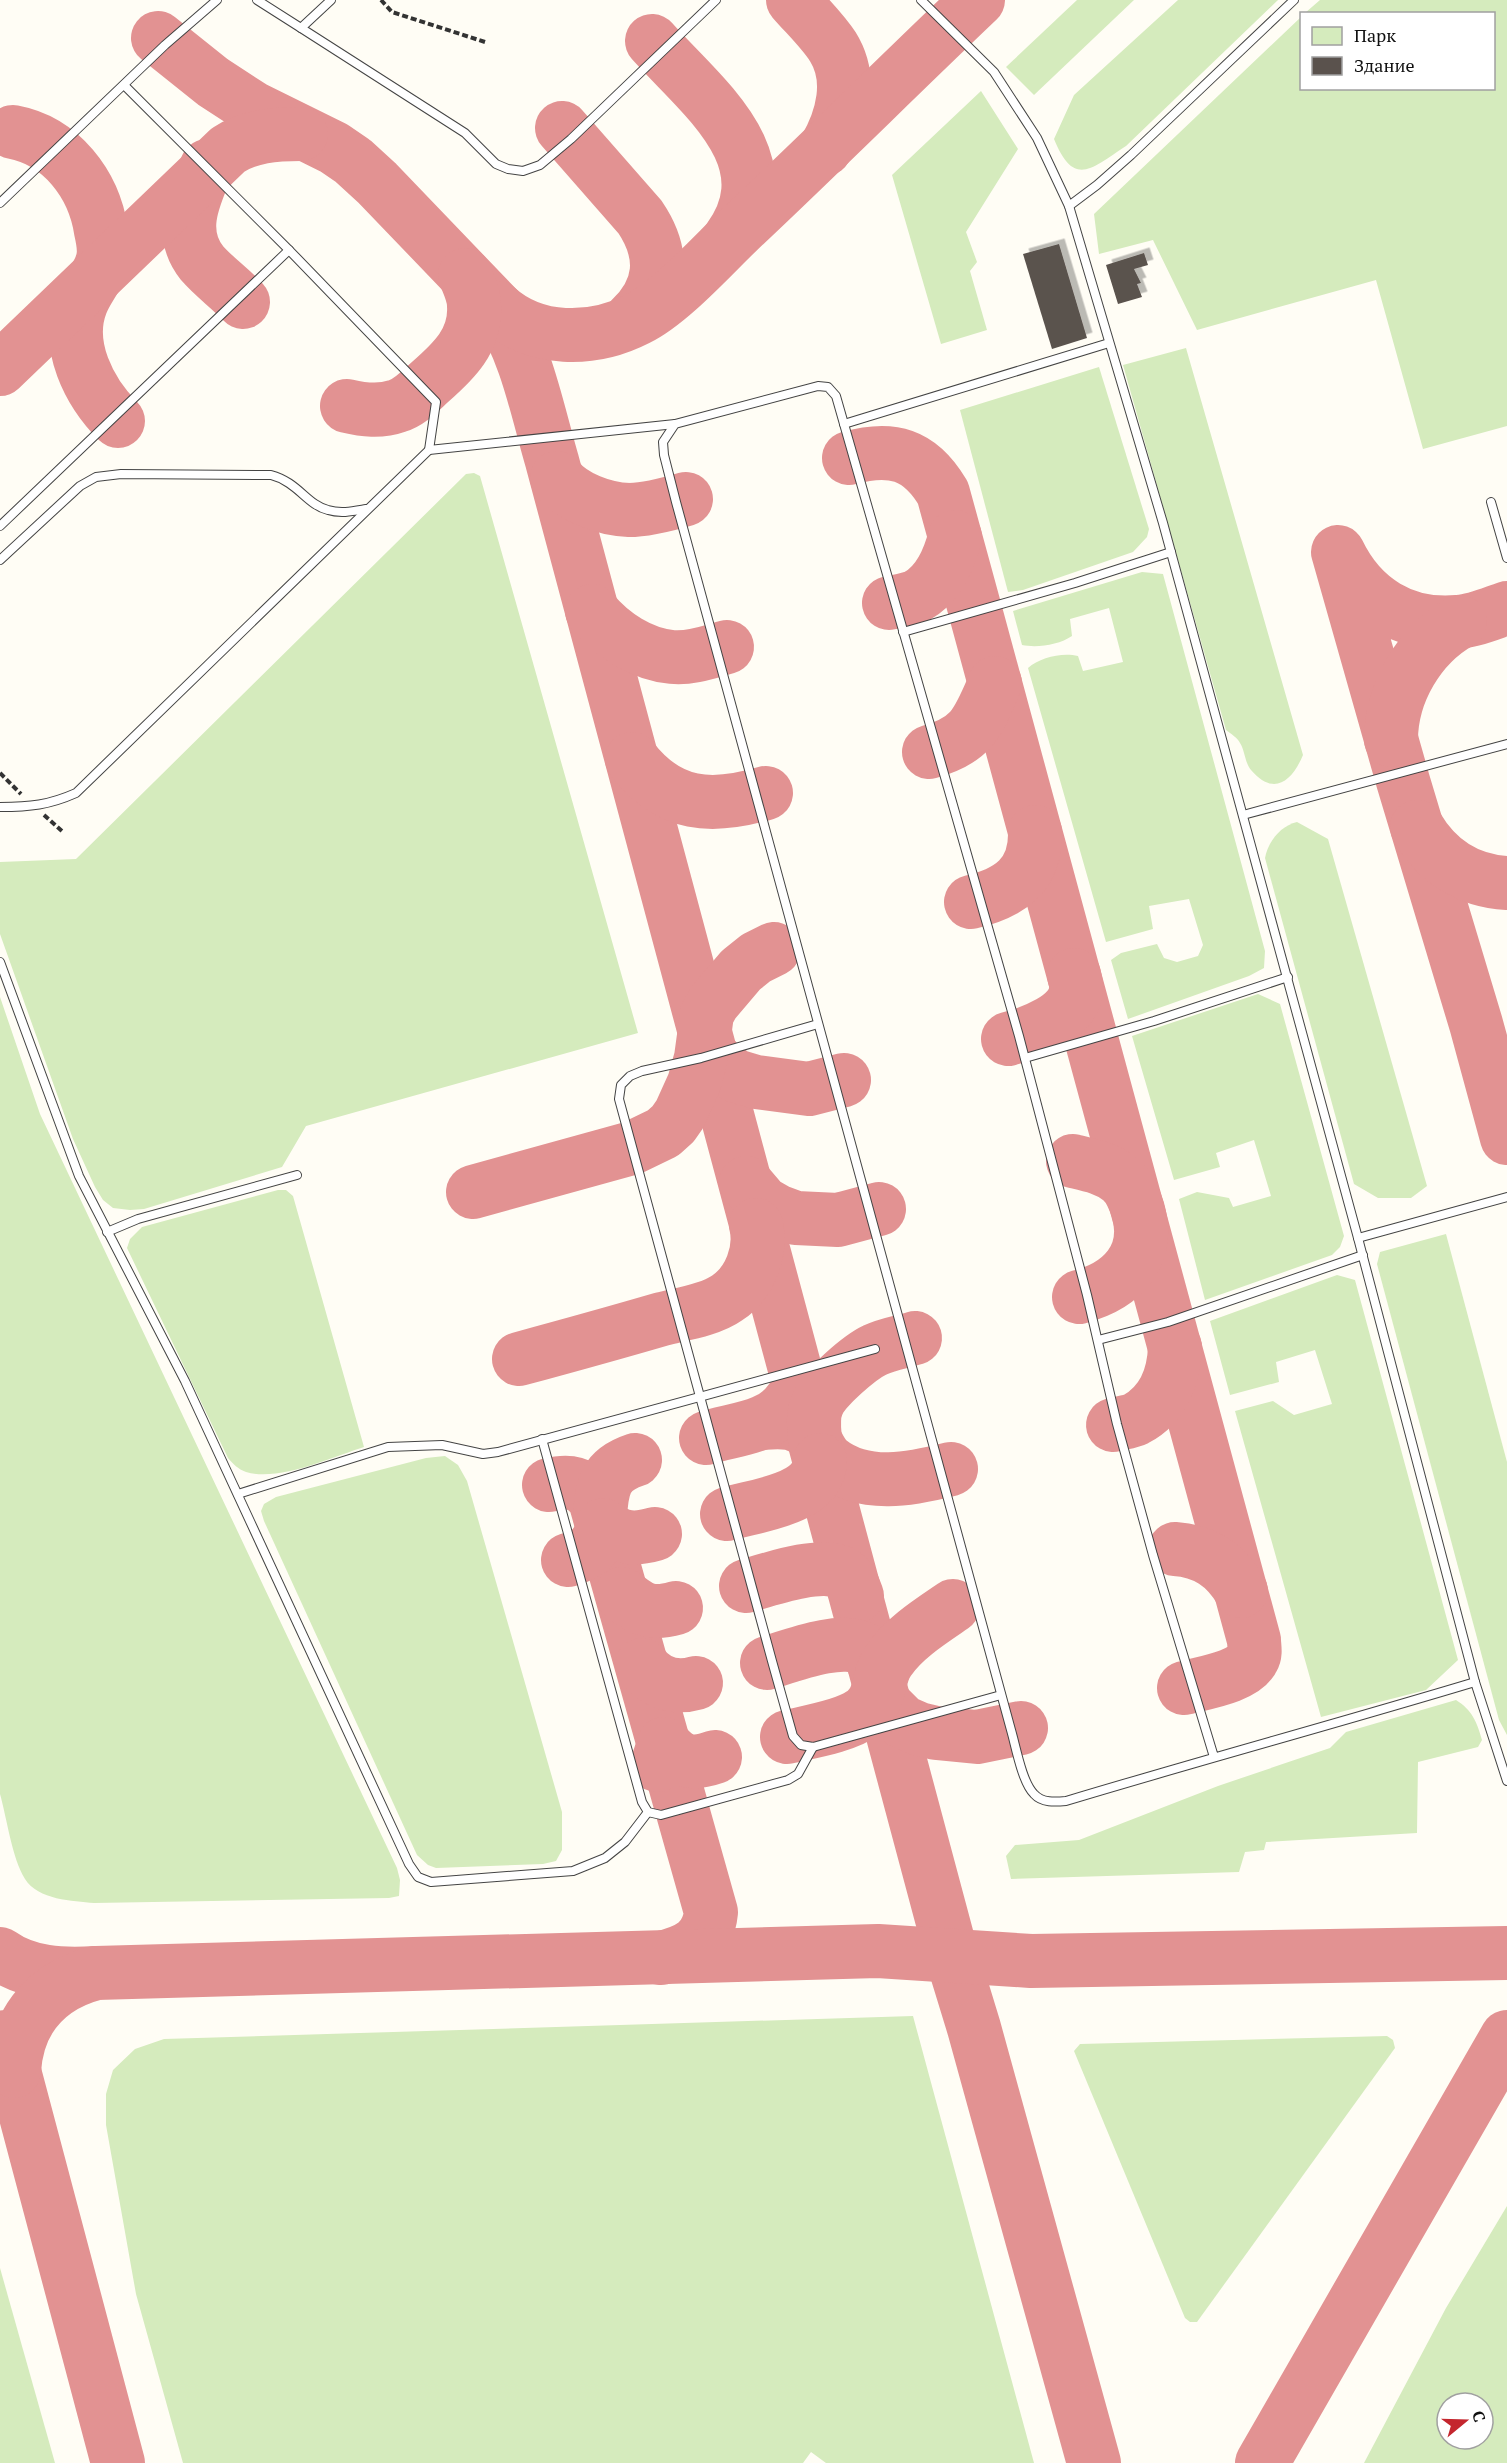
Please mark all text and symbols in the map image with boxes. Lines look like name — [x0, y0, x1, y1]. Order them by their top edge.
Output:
legend — [1300, 12, 1495, 90]
text: Парк — [1354, 23, 1396, 47]
text: Здание — [1354, 53, 1414, 77]
north arrow — [1435, 2391, 1495, 2451]
text: С — [1467, 2408, 1491, 2425]

